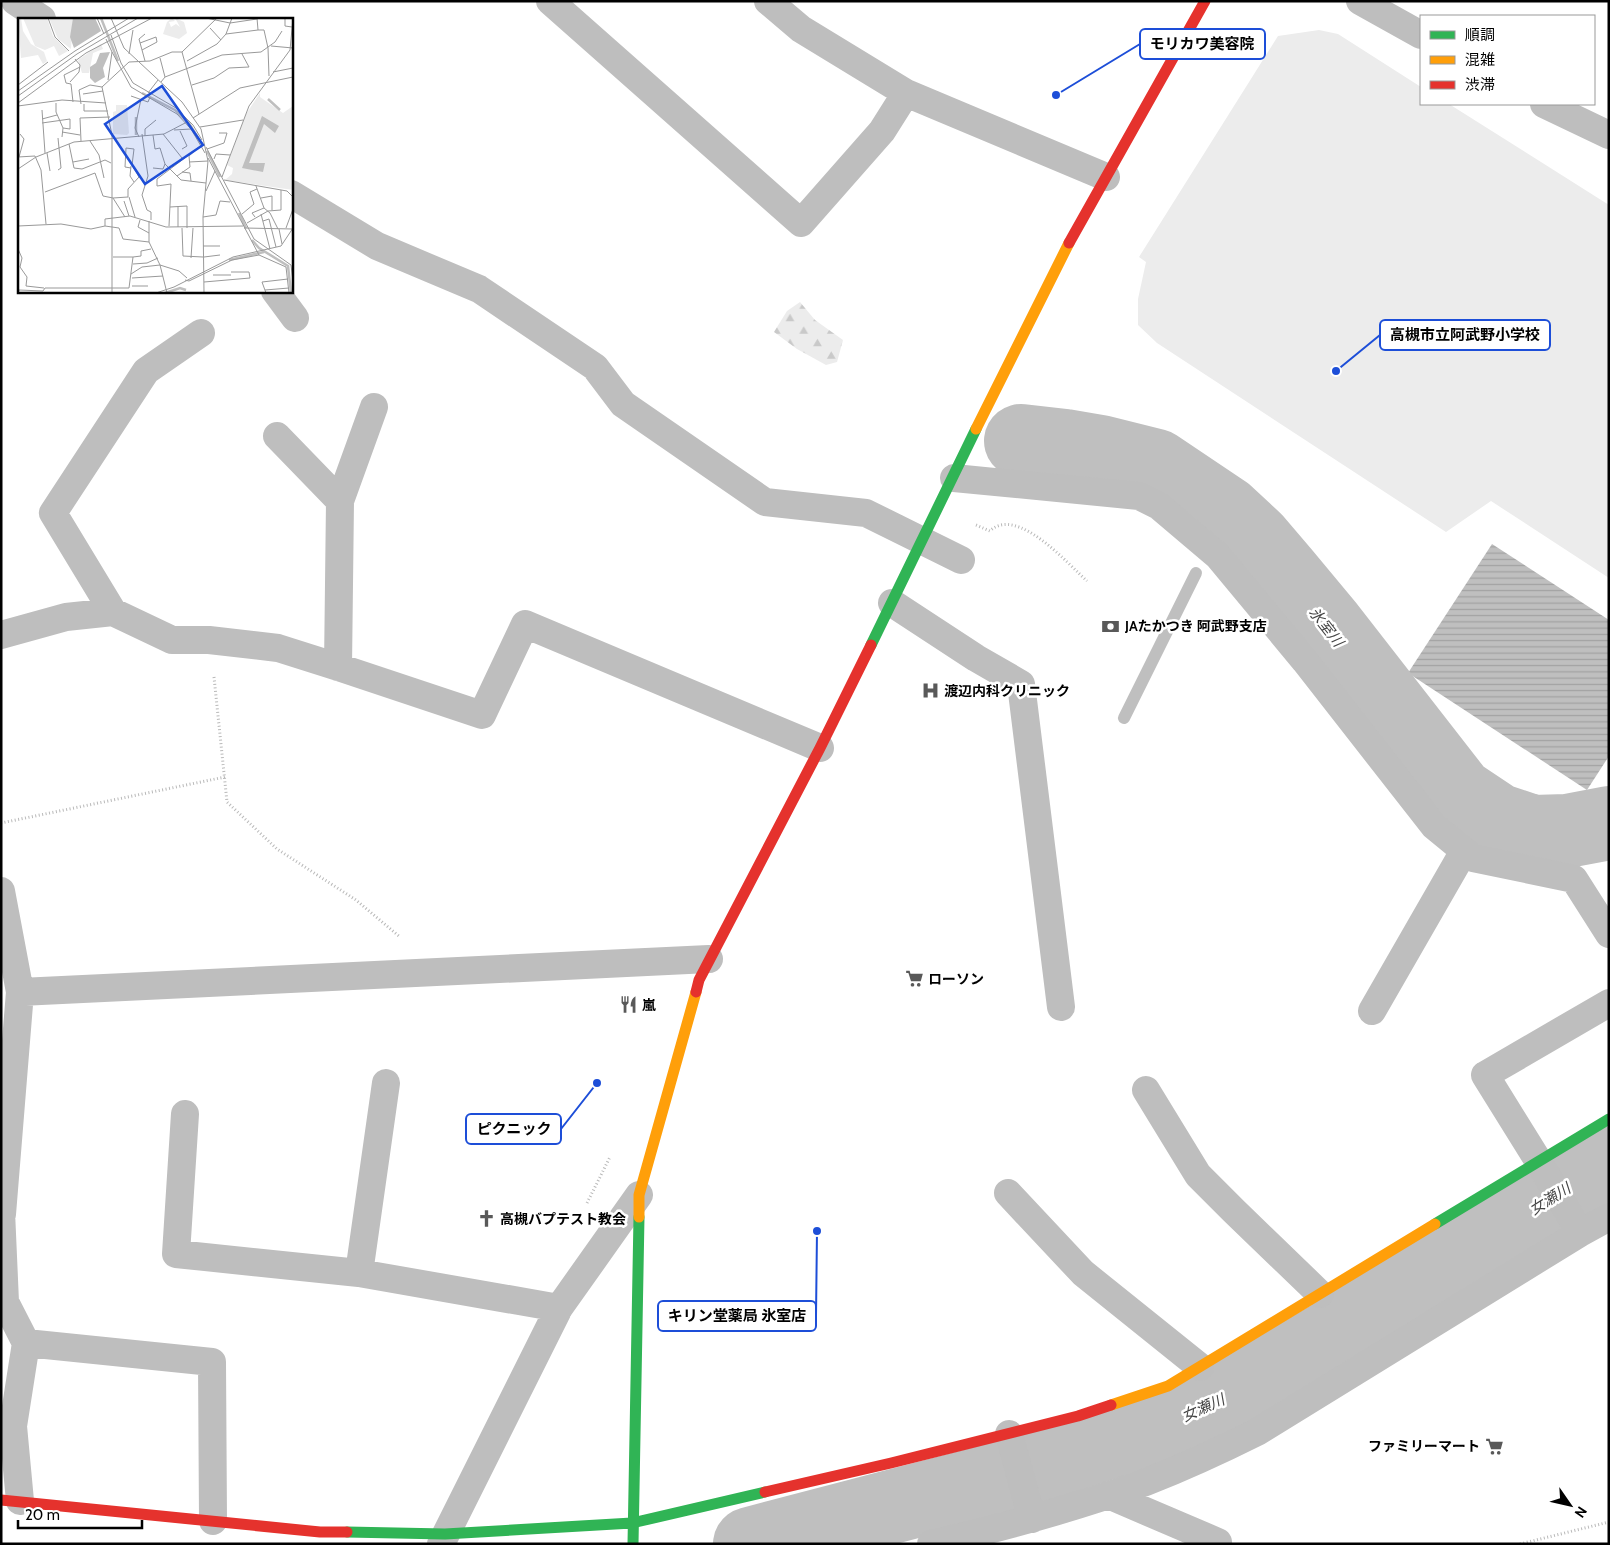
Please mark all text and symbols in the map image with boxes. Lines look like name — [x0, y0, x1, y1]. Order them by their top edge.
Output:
legend — [1420, 15, 1595, 105]
inset map — [18, 18, 292, 292]
text: 順調 — [1465, 26, 1495, 44]
callout: モリカワ美容院 — [1140, 29, 1265, 59]
text: モリカワ美容院 — [1149, 35, 1255, 53]
text: 混雑 — [1465, 51, 1495, 69]
text: 渋滞 — [1465, 76, 1495, 94]
callout: 高槻市立阿武野小学校 — [1380, 320, 1550, 350]
text: 高槻市立阿武野小学校 — [1390, 326, 1540, 344]
water label: 氷室川 — [1305, 604, 1348, 652]
bank icon: JAたかつき 阿武野支店 — [1101, 616, 1121, 636]
place label: JAたかつき 阿武野支店 — [1124, 617, 1267, 635]
hospital icon: 渡辺内科クリニック — [920, 681, 940, 701]
place label: 渡辺内科クリニック — [944, 682, 1070, 700]
supermarket icon: ローソン — [904, 969, 924, 989]
place label: ローソン — [928, 970, 984, 988]
restaurant icon: 嵐 — [618, 995, 638, 1015]
place label: 嵐 — [642, 996, 656, 1014]
callout: ピクニック — [466, 1114, 561, 1144]
text: ピクニック — [476, 1120, 552, 1138]
water label: 女瀬川 — [1526, 1178, 1576, 1219]
church icon: 高槻バプテスト教会 — [476, 1209, 496, 1229]
place label: 高槻バプテスト教会 — [500, 1210, 626, 1228]
callout: キリン堂薬局 氷室店 — [658, 1301, 816, 1331]
text: キリン堂薬局 氷室店 — [668, 1307, 806, 1325]
water label: 女瀬川 — [1179, 1390, 1229, 1425]
supermarket icon: ファミリーマート — [1484, 1436, 1504, 1456]
place label: ファミリーマート — [1368, 1437, 1480, 1455]
north arrow — [1545, 1480, 1595, 1530]
scale bar — [18, 1498, 141, 1530]
text: N — [1571, 1503, 1591, 1521]
text: 20 m — [25, 1506, 60, 1524]

